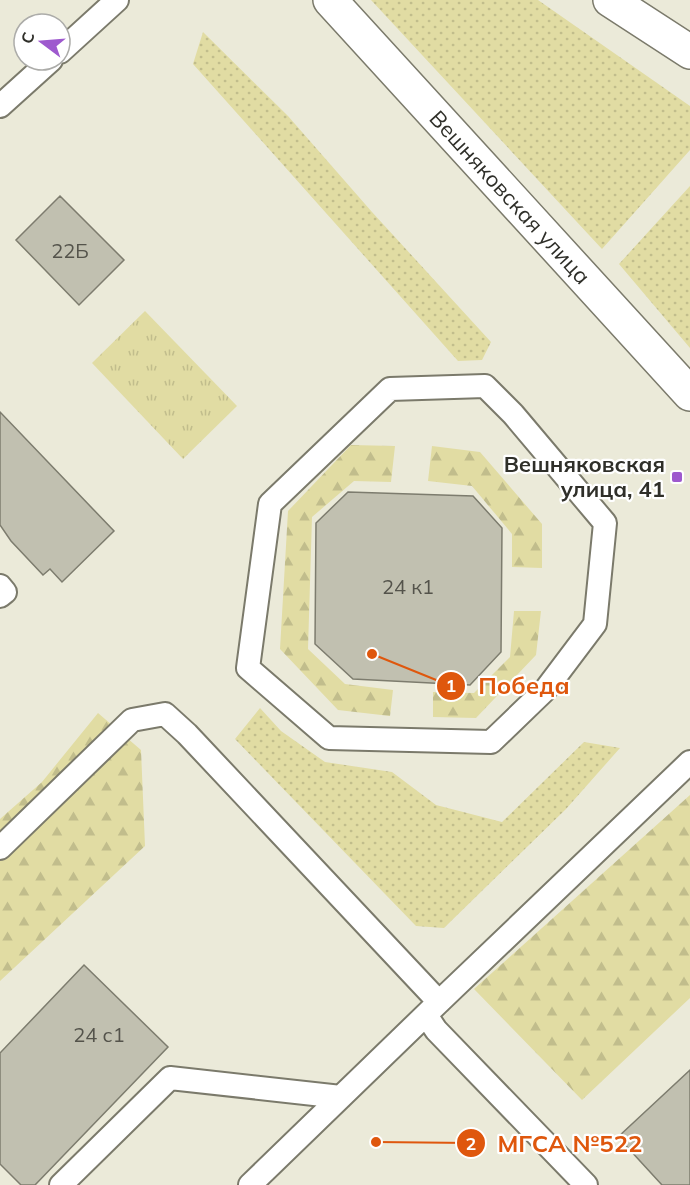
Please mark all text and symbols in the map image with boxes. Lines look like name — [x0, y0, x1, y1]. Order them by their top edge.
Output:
north arrow — [12, 12, 72, 72]
text: С — [16, 30, 39, 46]
street label: Вешняковская улица — [424, 104, 597, 290]
house number: 22Б — [51, 238, 89, 263]
place label: Вешняковская улица, 41 — [504, 450, 665, 503]
marker: Вешняковская улица, 41 — [670, 470, 684, 484]
house number: 24 к1 — [382, 574, 434, 599]
callout: Победа — [436, 665, 582, 707]
text: Победа — [478, 670, 570, 700]
text: 1 — [446, 674, 456, 697]
house number: 24 с1 — [73, 1022, 125, 1047]
callout: МГСА №522 — [456, 1122, 655, 1164]
text: МГСА №522 — [497, 1128, 643, 1158]
text: 2 — [466, 1132, 476, 1155]

